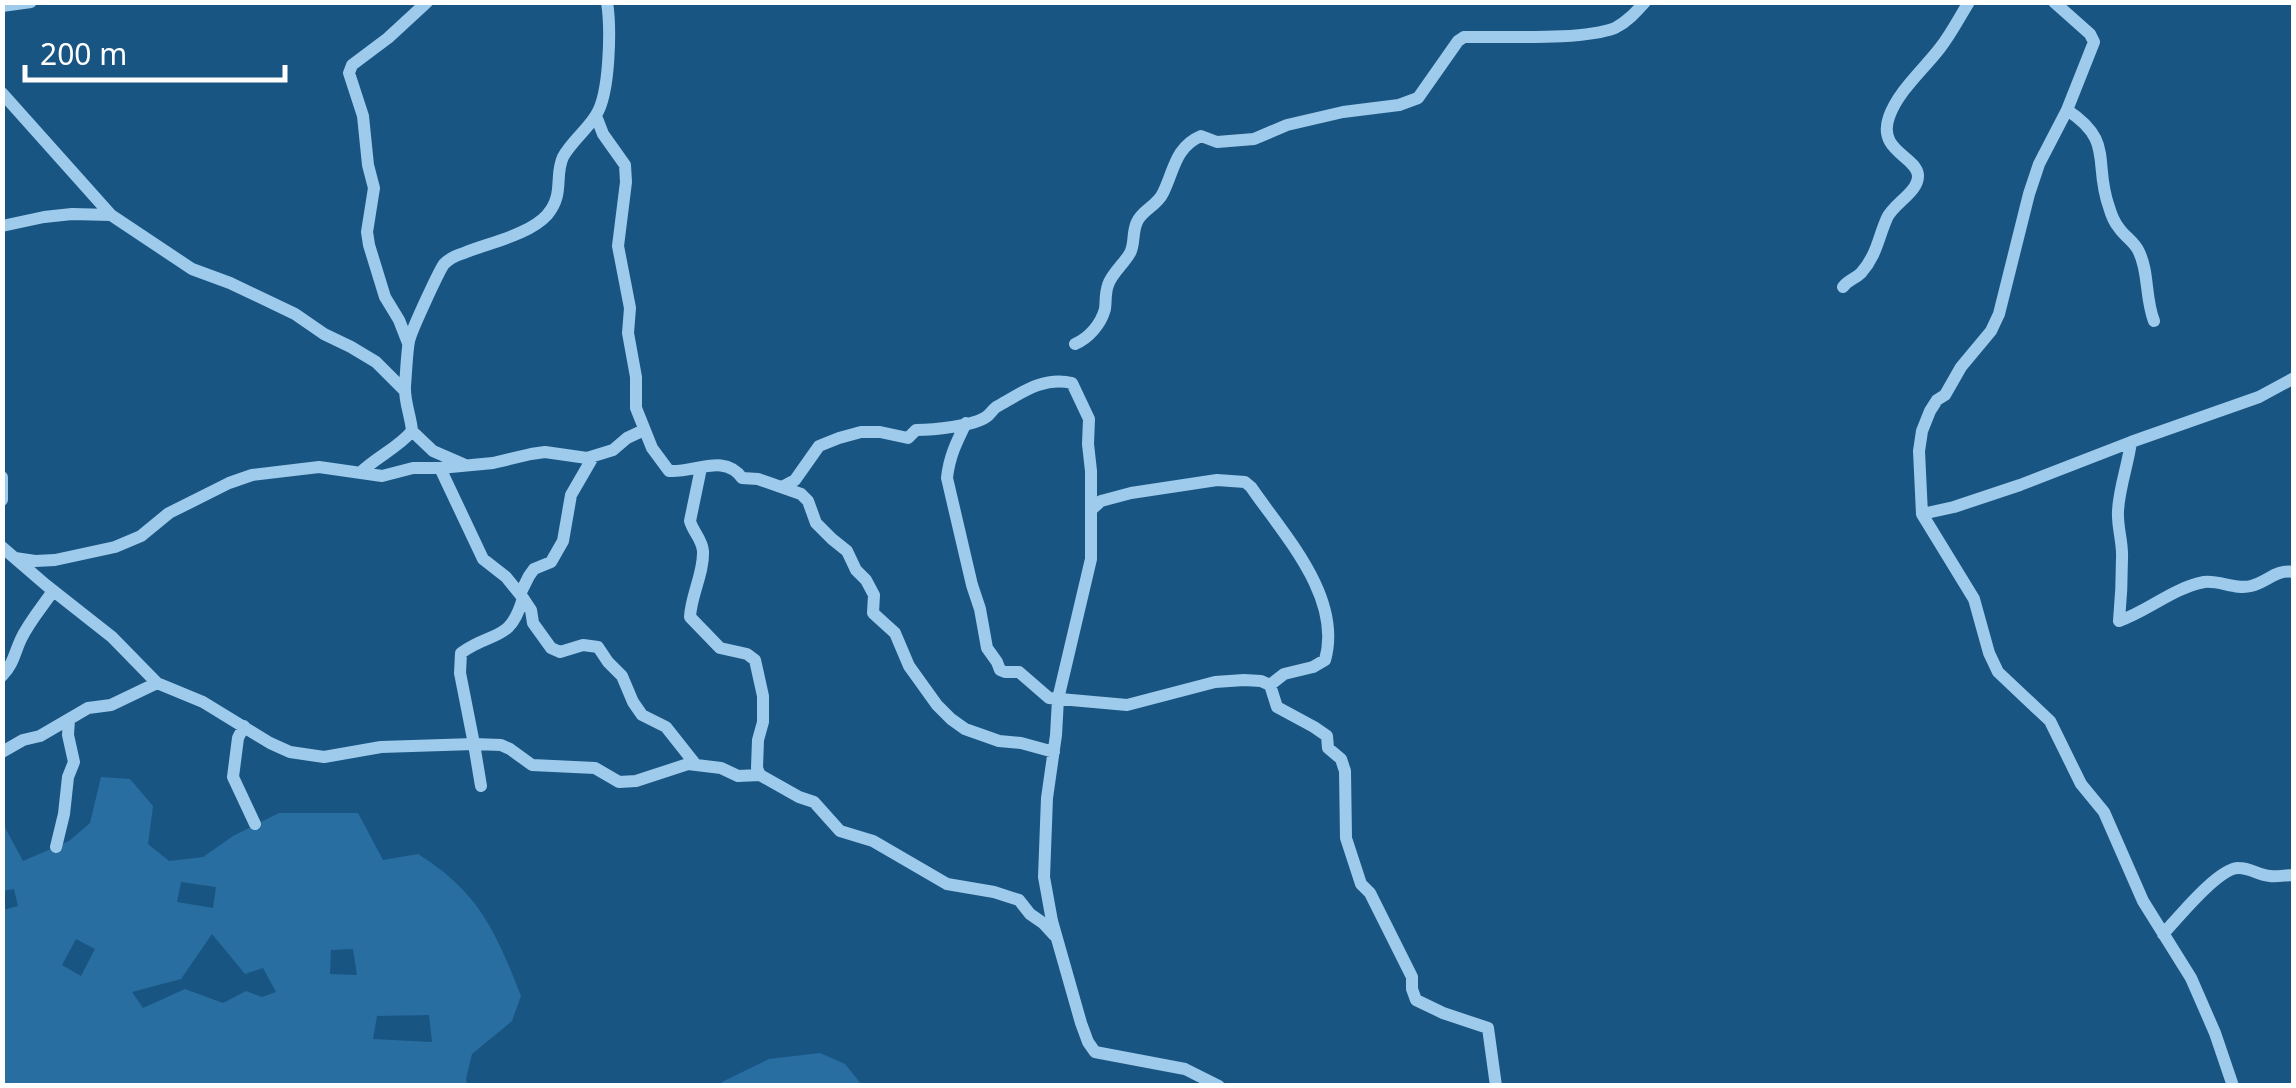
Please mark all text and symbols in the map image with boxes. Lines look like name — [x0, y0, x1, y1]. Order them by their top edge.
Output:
scale bar — [25, 20, 285, 82]
text: 200 m — [40, 33, 127, 74]

